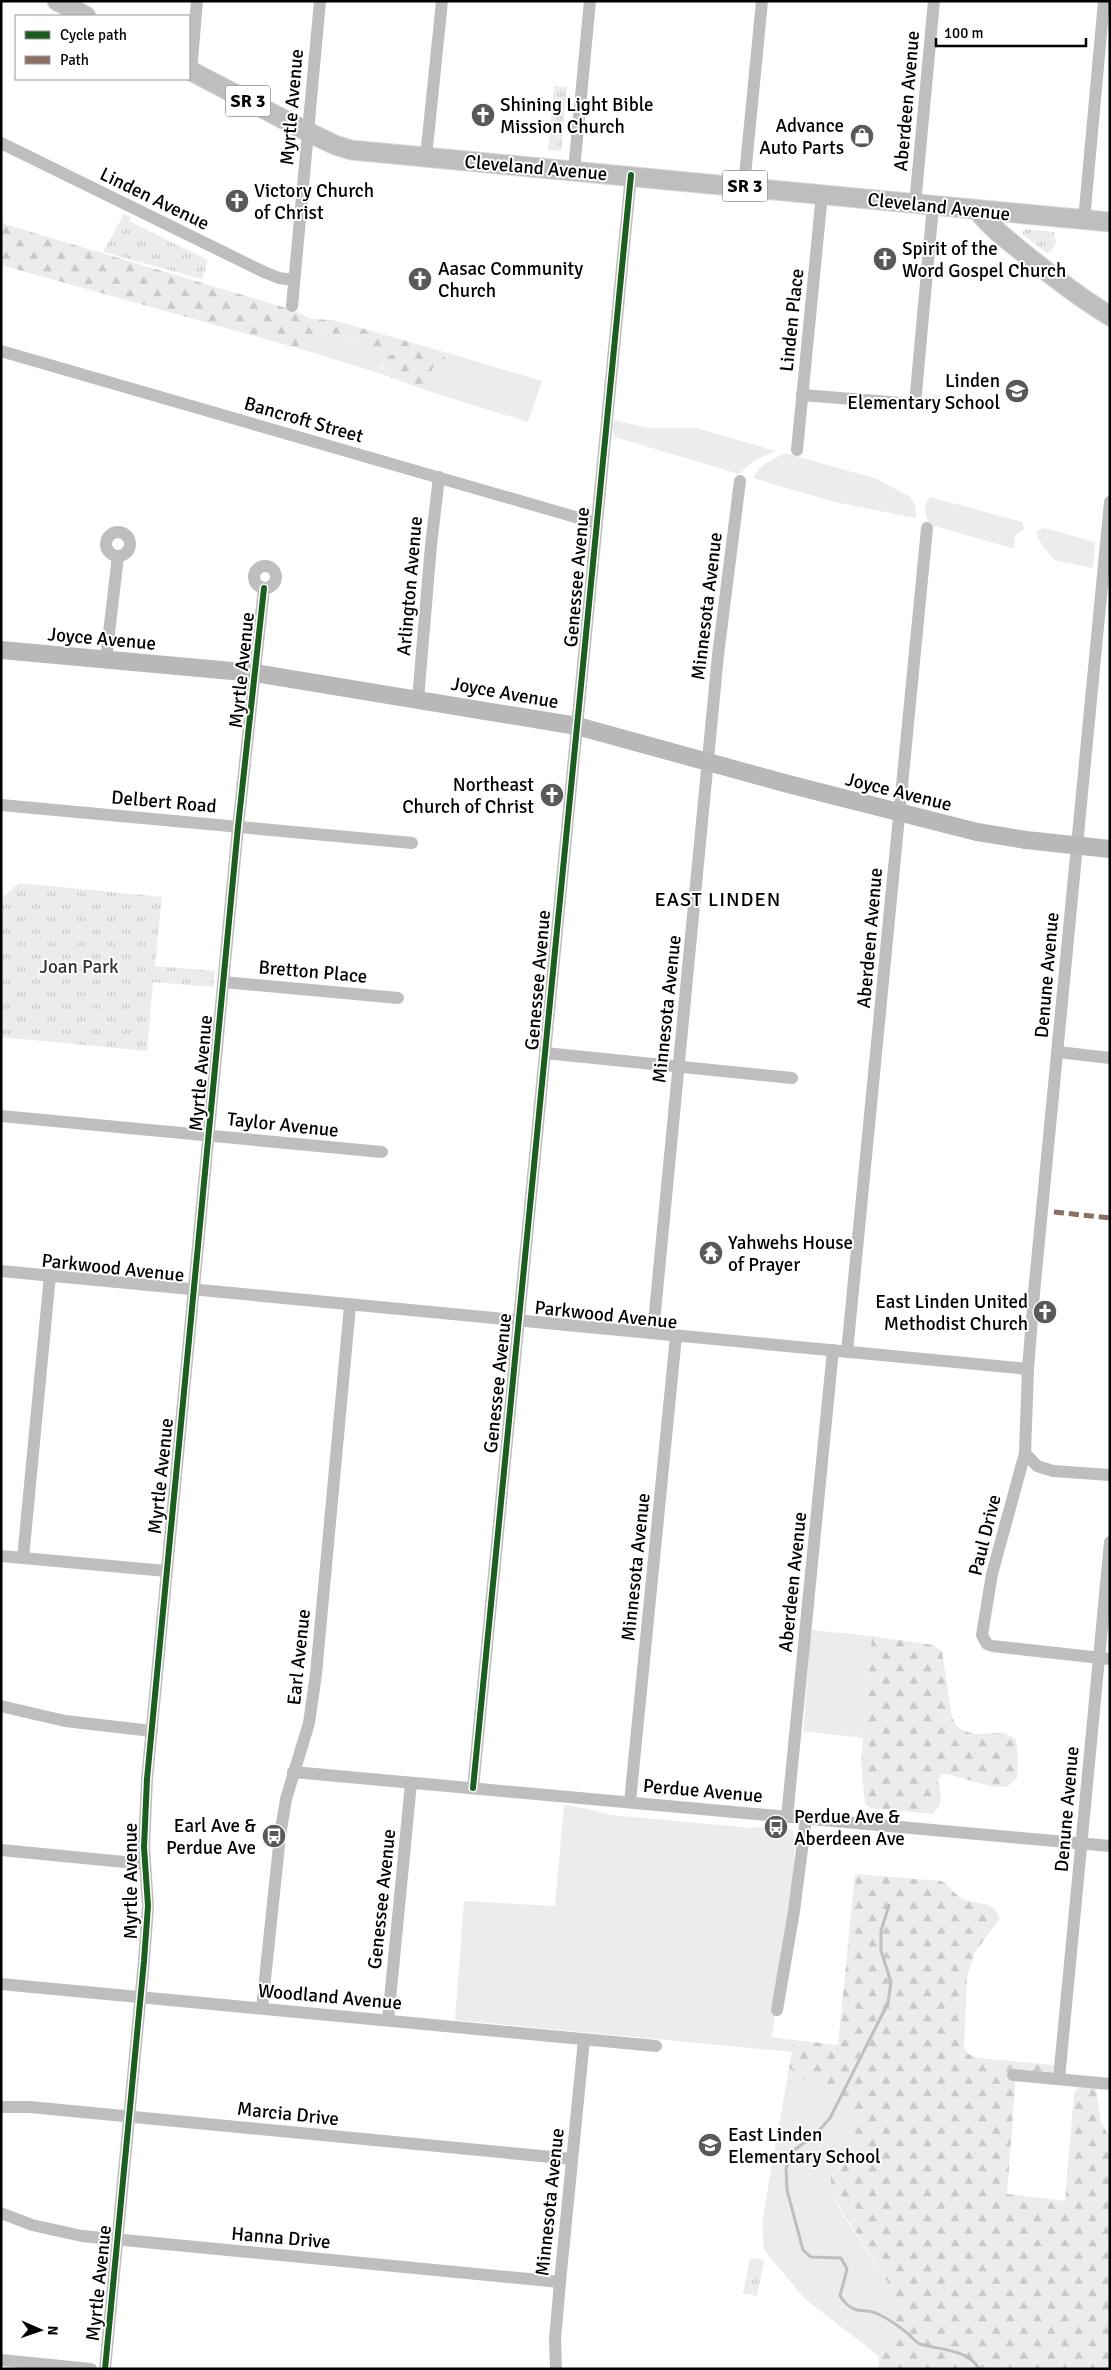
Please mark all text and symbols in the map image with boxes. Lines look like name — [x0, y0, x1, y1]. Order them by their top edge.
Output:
legend — [15, 15, 190, 80]
scale bar — [936, 15, 1086, 47]
text: 100 m — [944, 24, 984, 42]
text: Cycle path — [60, 26, 127, 44]
street label: Aberdeen Avenue — [889, 30, 925, 172]
street label: Myrtle Avenue — [275, 48, 309, 166]
text: Path — [60, 51, 89, 69]
road number: SR 3 — [226, 85, 270, 116]
place label: Shining Light Bible Mission Church — [500, 93, 654, 139]
church icon: Shining Light Bible Mission Church — [470, 102, 496, 128]
place label: Advance Auto Parts — [759, 114, 844, 160]
shop icon: Advance Auto Parts — [849, 123, 875, 149]
street label: Cleveland Avenue — [463, 150, 608, 186]
street label: Linden Avenue — [96, 162, 213, 236]
road number: SR 3 — [722, 170, 768, 202]
place label: Victory Church of Christ — [254, 179, 374, 225]
church icon: Victory Church of Christ — [224, 188, 250, 214]
street label: Cleveland Avenue — [866, 188, 1011, 226]
place label: Spirit of the Word Gospel Church — [902, 237, 1066, 283]
church icon: Spirit of the Word Gospel Church — [872, 246, 898, 272]
place label: Aasac Community Church — [438, 257, 583, 303]
church icon: Aasac Community Church — [407, 266, 433, 292]
street label: Linden Place — [775, 267, 809, 373]
place label: Linden Elementary School — [847, 369, 1000, 415]
school or university icon: Linden Elementary School — [1004, 378, 1030, 404]
street label: Bancroft Street — [241, 391, 366, 449]
street label: Genessee Avenue — [559, 506, 595, 648]
street label: Arlington Avenue — [392, 515, 428, 657]
street label: Minnesota Avenue — [686, 531, 728, 681]
street label: Myrtle Avenue — [224, 611, 260, 729]
street label: Joyce Avenue — [47, 622, 157, 656]
street label: Joyce Avenue — [449, 672, 560, 714]
street label: Joyce Avenue — [843, 767, 954, 817]
place label: Northeast Church of Christ — [402, 773, 534, 819]
church icon: Northeast Church of Christ — [539, 782, 565, 808]
street label: Delbert Road — [110, 785, 218, 819]
street label: Aberdeen Avenue — [852, 867, 888, 1009]
district label: EAST LINDEN — [655, 887, 781, 912]
street label: Genessee Avenue — [520, 909, 556, 1051]
street label: Denune Avenue — [1030, 911, 1064, 1039]
street label: Minnesota Avenue — [647, 934, 687, 1084]
park label: Joan Park — [39, 955, 119, 979]
street label: Bretton Place — [257, 955, 368, 989]
street label: Myrtle Avenue — [184, 1014, 218, 1132]
street label: Taylor Avenue — [226, 1107, 340, 1143]
place label: Yahwehs House of Prayer — [728, 1231, 853, 1277]
temple icon: Yahwehs House of Prayer — [698, 1240, 724, 1266]
street label: Parkwood Avenue — [40, 1249, 185, 1287]
place label: East Linden United Methodist Church — [875, 1290, 1028, 1336]
street label: Parkwood Avenue — [533, 1296, 678, 1334]
church icon: East Linden United Methodist Church — [1032, 1299, 1058, 1325]
street label: Genessee Avenue — [479, 1312, 517, 1454]
street label: Myrtle Avenue — [143, 1417, 179, 1535]
street label: Minnesota Avenue — [616, 1492, 656, 1642]
street label: Paul Drive — [963, 1492, 1007, 1578]
street label: Aberdeen Avenue — [774, 1511, 812, 1653]
street label: Earl Avenue — [282, 1608, 316, 1706]
street label: Denune Avenue — [1050, 1745, 1084, 1873]
street label: Perdue Avenue — [642, 1774, 764, 1808]
place label: Perdue Ave & Aberdeen Ave — [794, 1805, 905, 1851]
place label: Earl Ave & Perdue Ave — [166, 1814, 256, 1860]
bus stop icon: Perdue Ave & Aberdeen Ave — [763, 1814, 789, 1840]
street label: Myrtle Avenue — [119, 1823, 143, 1939]
bus stop icon: Earl Ave & Perdue Ave — [261, 1823, 287, 1849]
street label: Genessee Avenue — [363, 1828, 401, 1970]
street label: Woodland Avenue — [257, 1979, 403, 2015]
street label: Marcia Drive — [236, 2097, 340, 2131]
place label: East Linden Elementary School — [728, 2123, 881, 2169]
street label: Minnesota Avenue — [530, 2127, 570, 2277]
school or university icon: East Linden Elementary School — [697, 2132, 723, 2158]
street label: Hanna Drive — [230, 2222, 332, 2254]
street label: Myrtle Avenue — [81, 2224, 117, 2342]
north arrow — [15, 2305, 65, 2355]
text: N — [44, 2325, 61, 2336]

